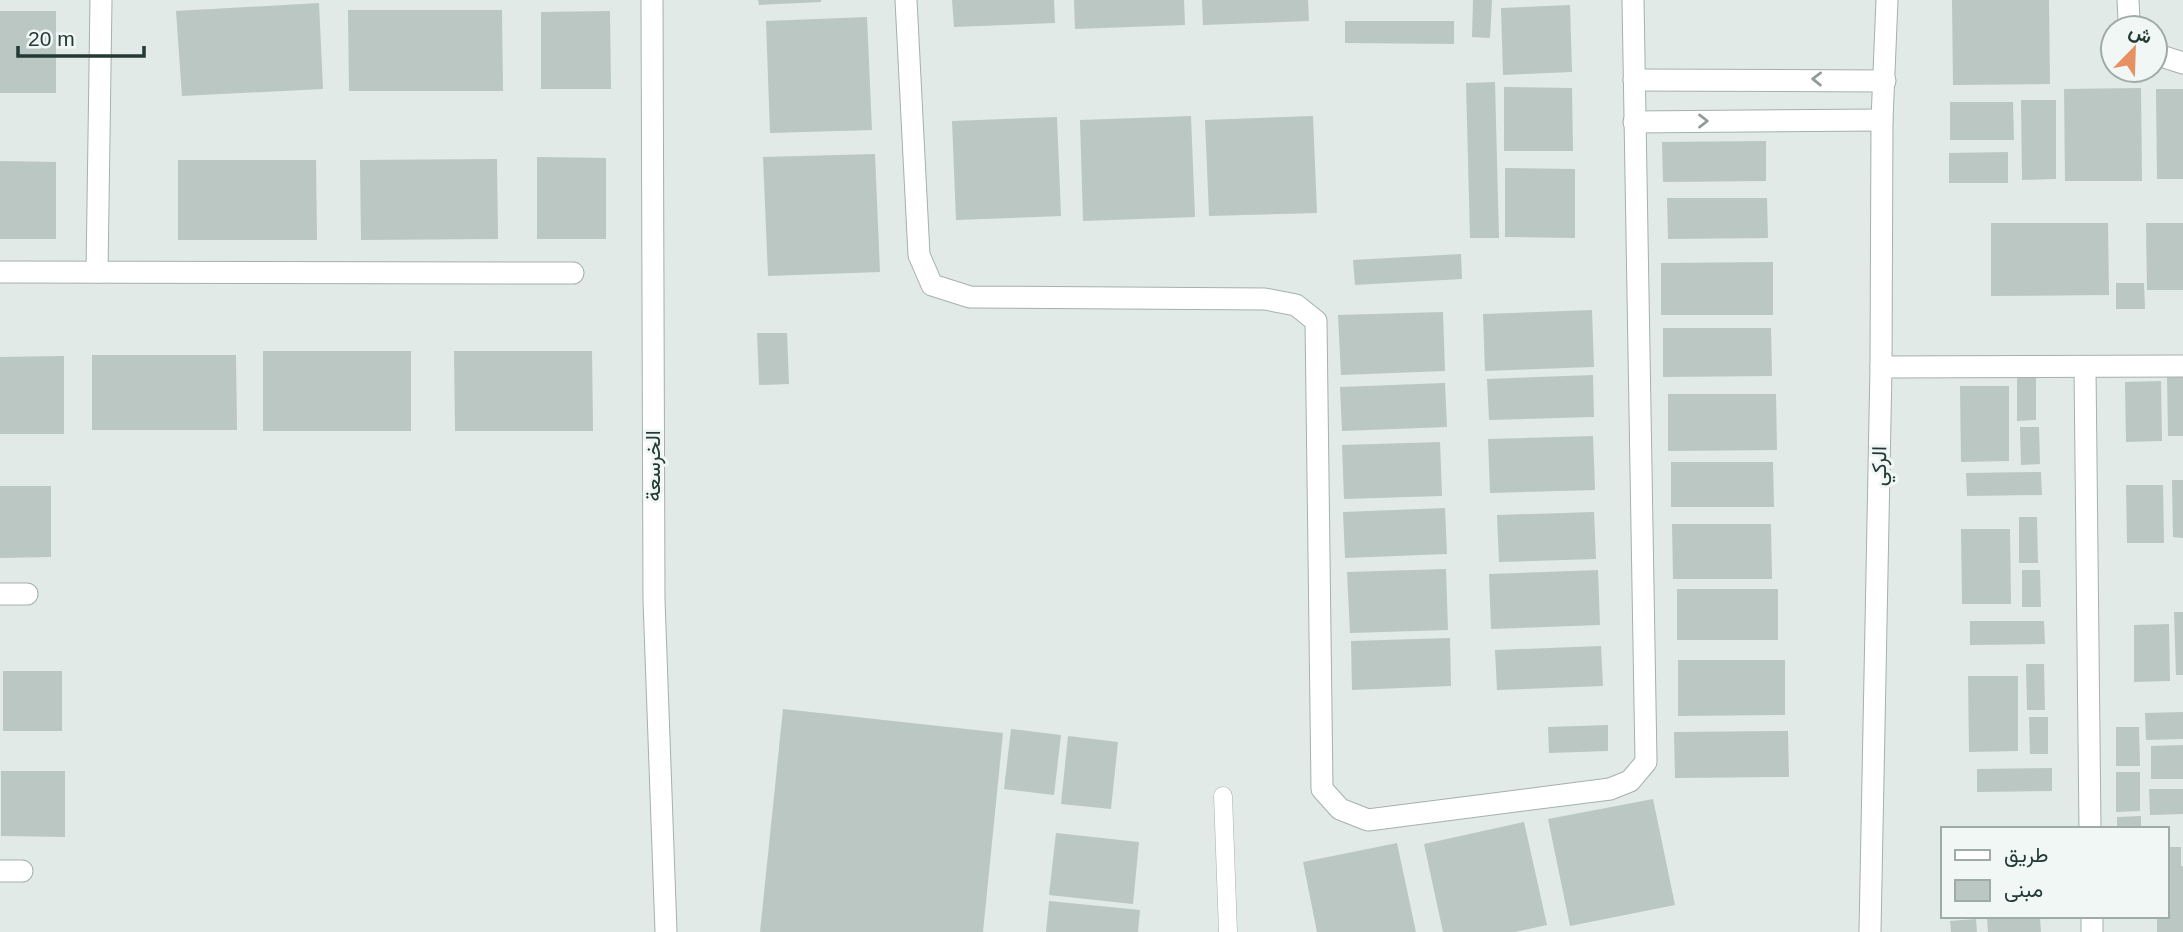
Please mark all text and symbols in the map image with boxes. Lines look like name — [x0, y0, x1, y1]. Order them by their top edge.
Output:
scale bar — [18, 14, 144, 58]
north arrow — [2099, 14, 2169, 84]
text: ش — [2125, 20, 2155, 49]
text: 20 m — [28, 27, 75, 50]
one-way arrow — [1811, 71, 1822, 87]
one-way arrow — [1698, 113, 1708, 129]
street label: الخرسعة — [641, 430, 666, 502]
street label: الركي — [1867, 446, 1896, 486]
legend — [1941, 827, 2169, 918]
text: طريق — [2004, 843, 2049, 868]
text: مبنى — [2004, 878, 2043, 902]

